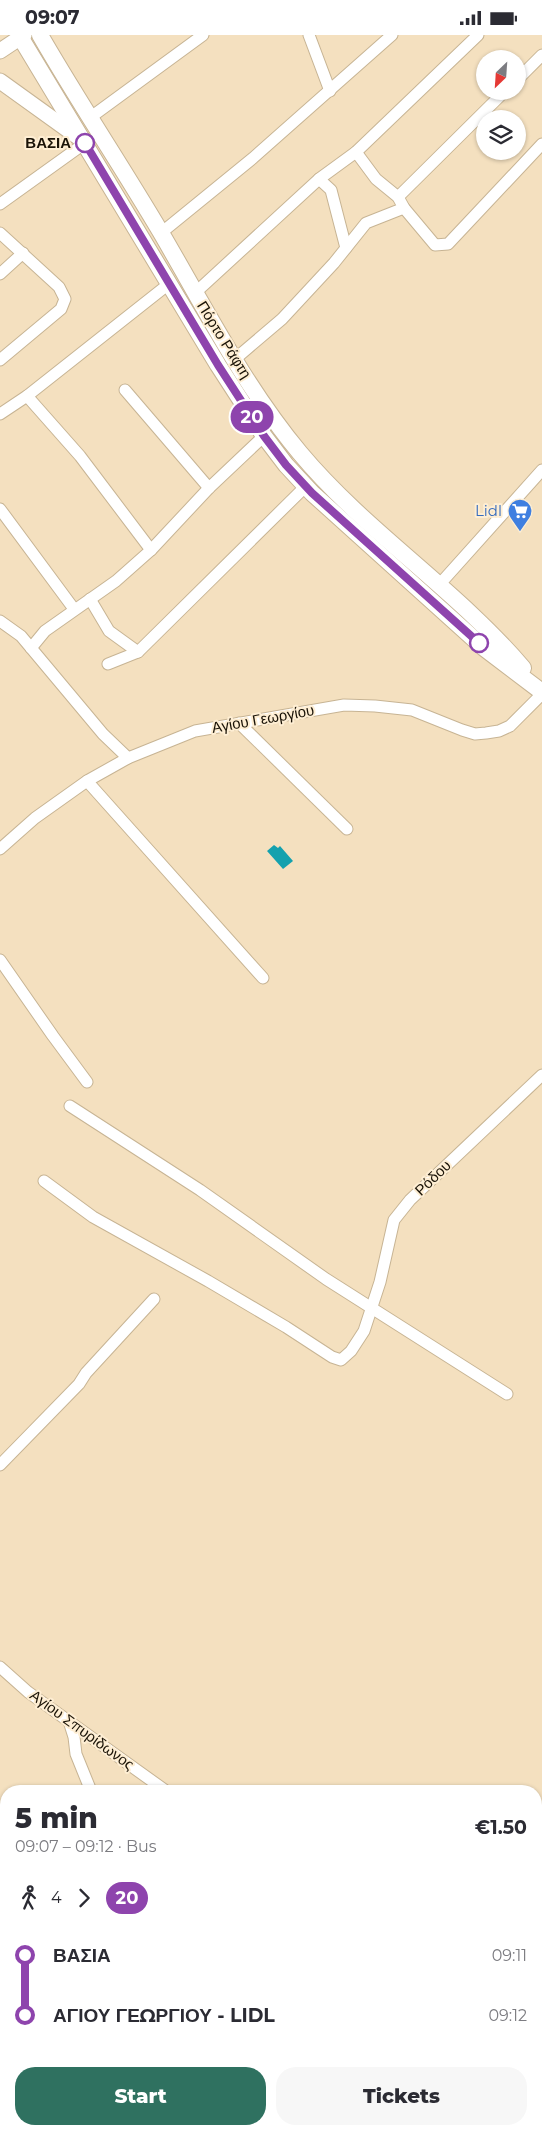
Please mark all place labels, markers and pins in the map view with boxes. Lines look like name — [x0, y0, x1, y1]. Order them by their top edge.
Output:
place label: ΒΑΣΙΑ — [25, 133, 71, 152]
marker: ΒΑΣΙΑ — [75, 133, 95, 153]
supermarket icon: Lidl — [507, 498, 533, 532]
place label: Lidl — [475, 501, 502, 520]
unlabelled marker — [469, 633, 489, 653]

